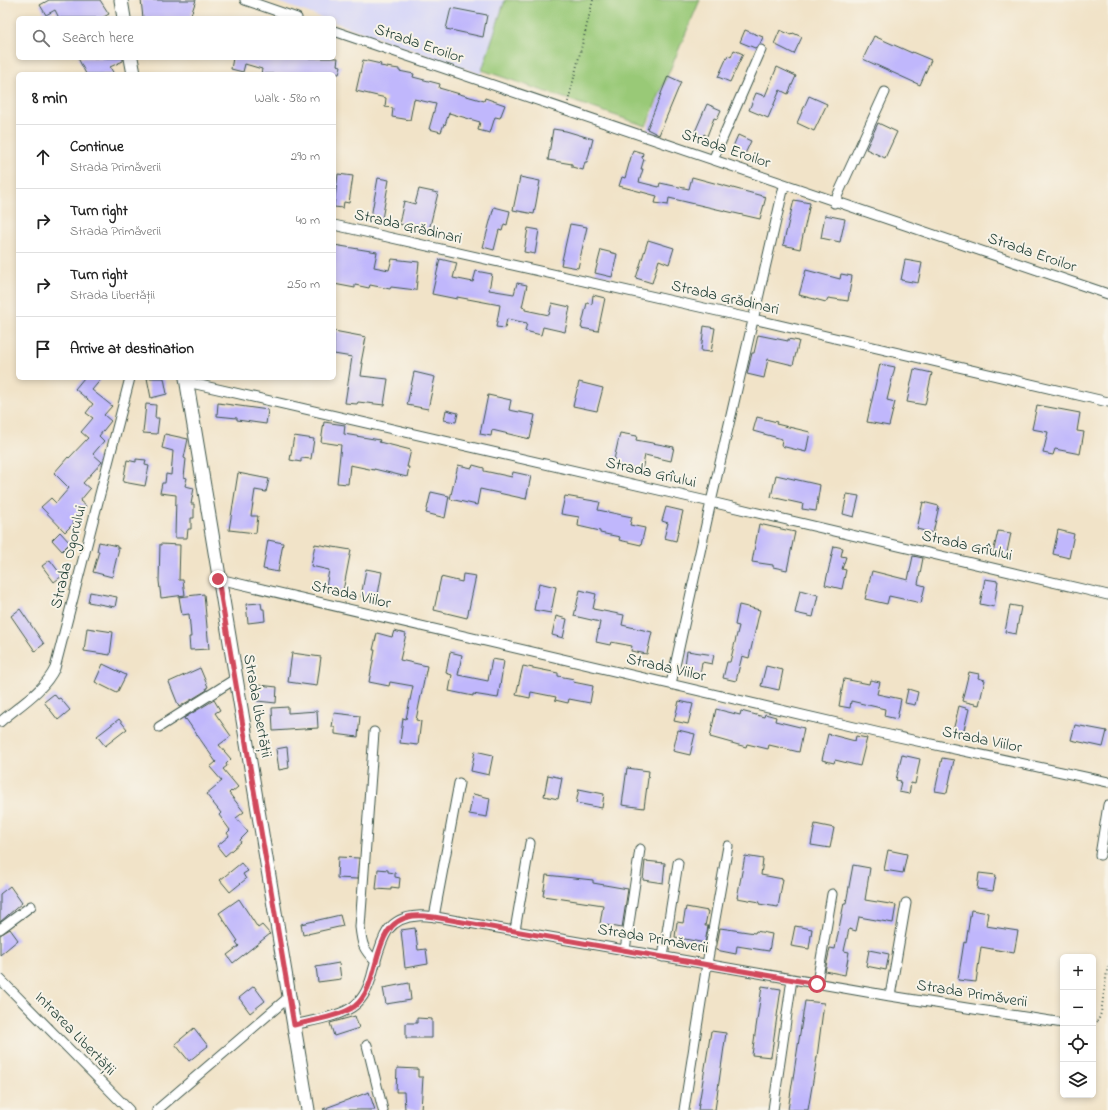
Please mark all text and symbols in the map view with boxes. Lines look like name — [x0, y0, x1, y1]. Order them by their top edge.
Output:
search box — [16, 16, 336, 60]
street label: Strada Eroilor — [371, 18, 467, 70]
icon: search — [30, 27, 52, 49]
text: Search here — [62, 27, 134, 49]
text: 8 min — [32, 86, 67, 111]
text: Walk · 580 m — [254, 89, 320, 108]
street label: Strada Eroilor — [678, 123, 774, 175]
text: Continue — [70, 136, 124, 158]
icon: ahead — [32, 146, 54, 168]
text: 290 m — [291, 147, 320, 166]
text: Strada Primăverii — [70, 158, 161, 177]
text: Turn right — [70, 200, 128, 222]
street label: Strada Grădinari — [352, 203, 465, 251]
icon: right — [32, 210, 54, 232]
text: 40 m — [296, 211, 320, 230]
text: Strada Primăverii — [70, 222, 161, 241]
street label: Strada Eroilor — [984, 227, 1080, 279]
text: Turn right — [70, 264, 128, 286]
icon: right — [32, 274, 54, 296]
street label: Strada Grădinari — [669, 274, 782, 322]
text: 250 m — [287, 275, 320, 294]
text: Strada Libertății — [70, 286, 155, 305]
icon: arrive — [32, 338, 54, 360]
text: Arrive at destination — [70, 338, 194, 360]
street label: Strada Grîului — [603, 451, 699, 495]
street label: Strada Ogorului — [45, 503, 93, 611]
street label: Strada Grîului — [919, 524, 1015, 568]
route end — [209, 570, 227, 588]
street label: Strada Viilor — [309, 574, 393, 616]
street label: Strada Viilor — [624, 647, 708, 689]
street label: Strada Libertății — [236, 652, 278, 760]
street label: Strada Viilor — [940, 720, 1024, 760]
street label: Strada Primăverii — [596, 917, 710, 961]
map controls — [1060, 954, 1096, 1098]
button: + — [1060, 954, 1096, 990]
street label: Strada Primăverii — [915, 973, 1029, 1015]
route start — [808, 975, 826, 993]
street label: Intrarea Libertății — [28, 986, 122, 1082]
button: − — [1060, 990, 1096, 1026]
button: locate — [1060, 1026, 1096, 1062]
button: layers — [1060, 1062, 1096, 1098]

